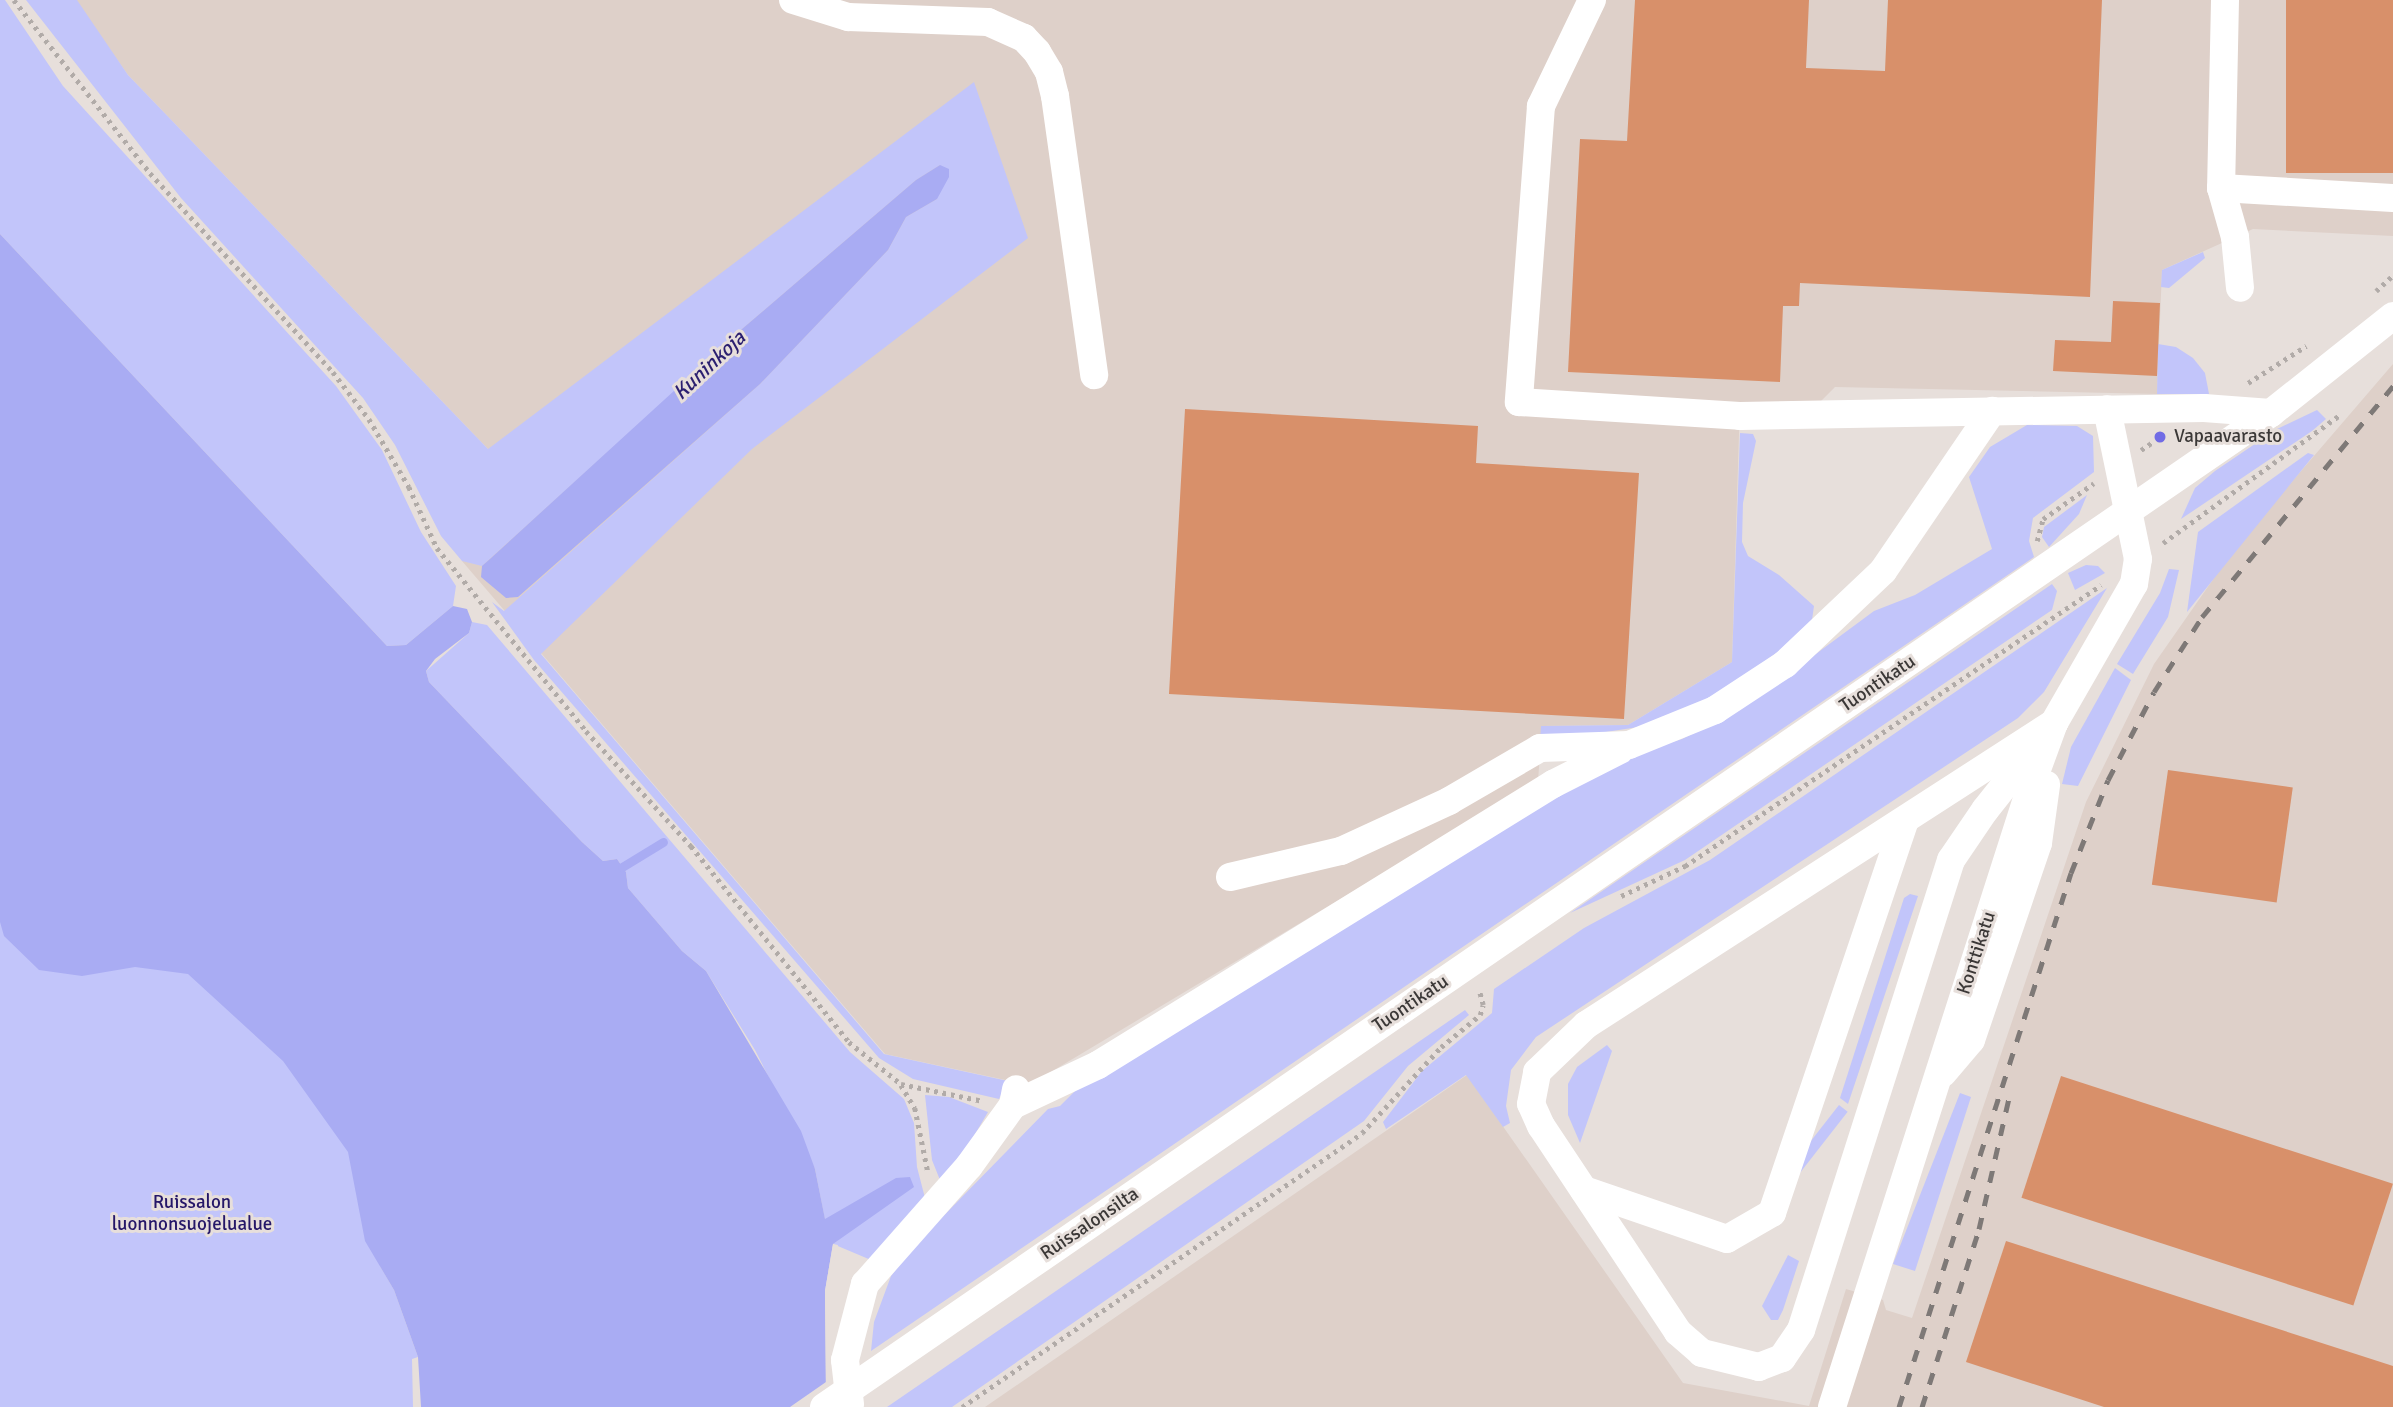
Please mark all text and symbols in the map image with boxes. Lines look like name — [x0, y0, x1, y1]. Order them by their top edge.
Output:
water label: Kuninkoja — [668, 325, 750, 405]
place label: Vapaavarasto — [2174, 426, 2282, 448]
marker: Vapaavarasto — [2152, 429, 2168, 445]
street label: Tuontikatu — [1836, 650, 1920, 718]
street label: Konttikatu — [1953, 909, 2001, 997]
street label: Tuontikatu — [1369, 970, 1453, 1038]
street label: Ruissalonsilta — [1037, 1183, 1143, 1265]
park label: Ruissalon luonnonsuojelualue — [112, 1192, 272, 1236]

